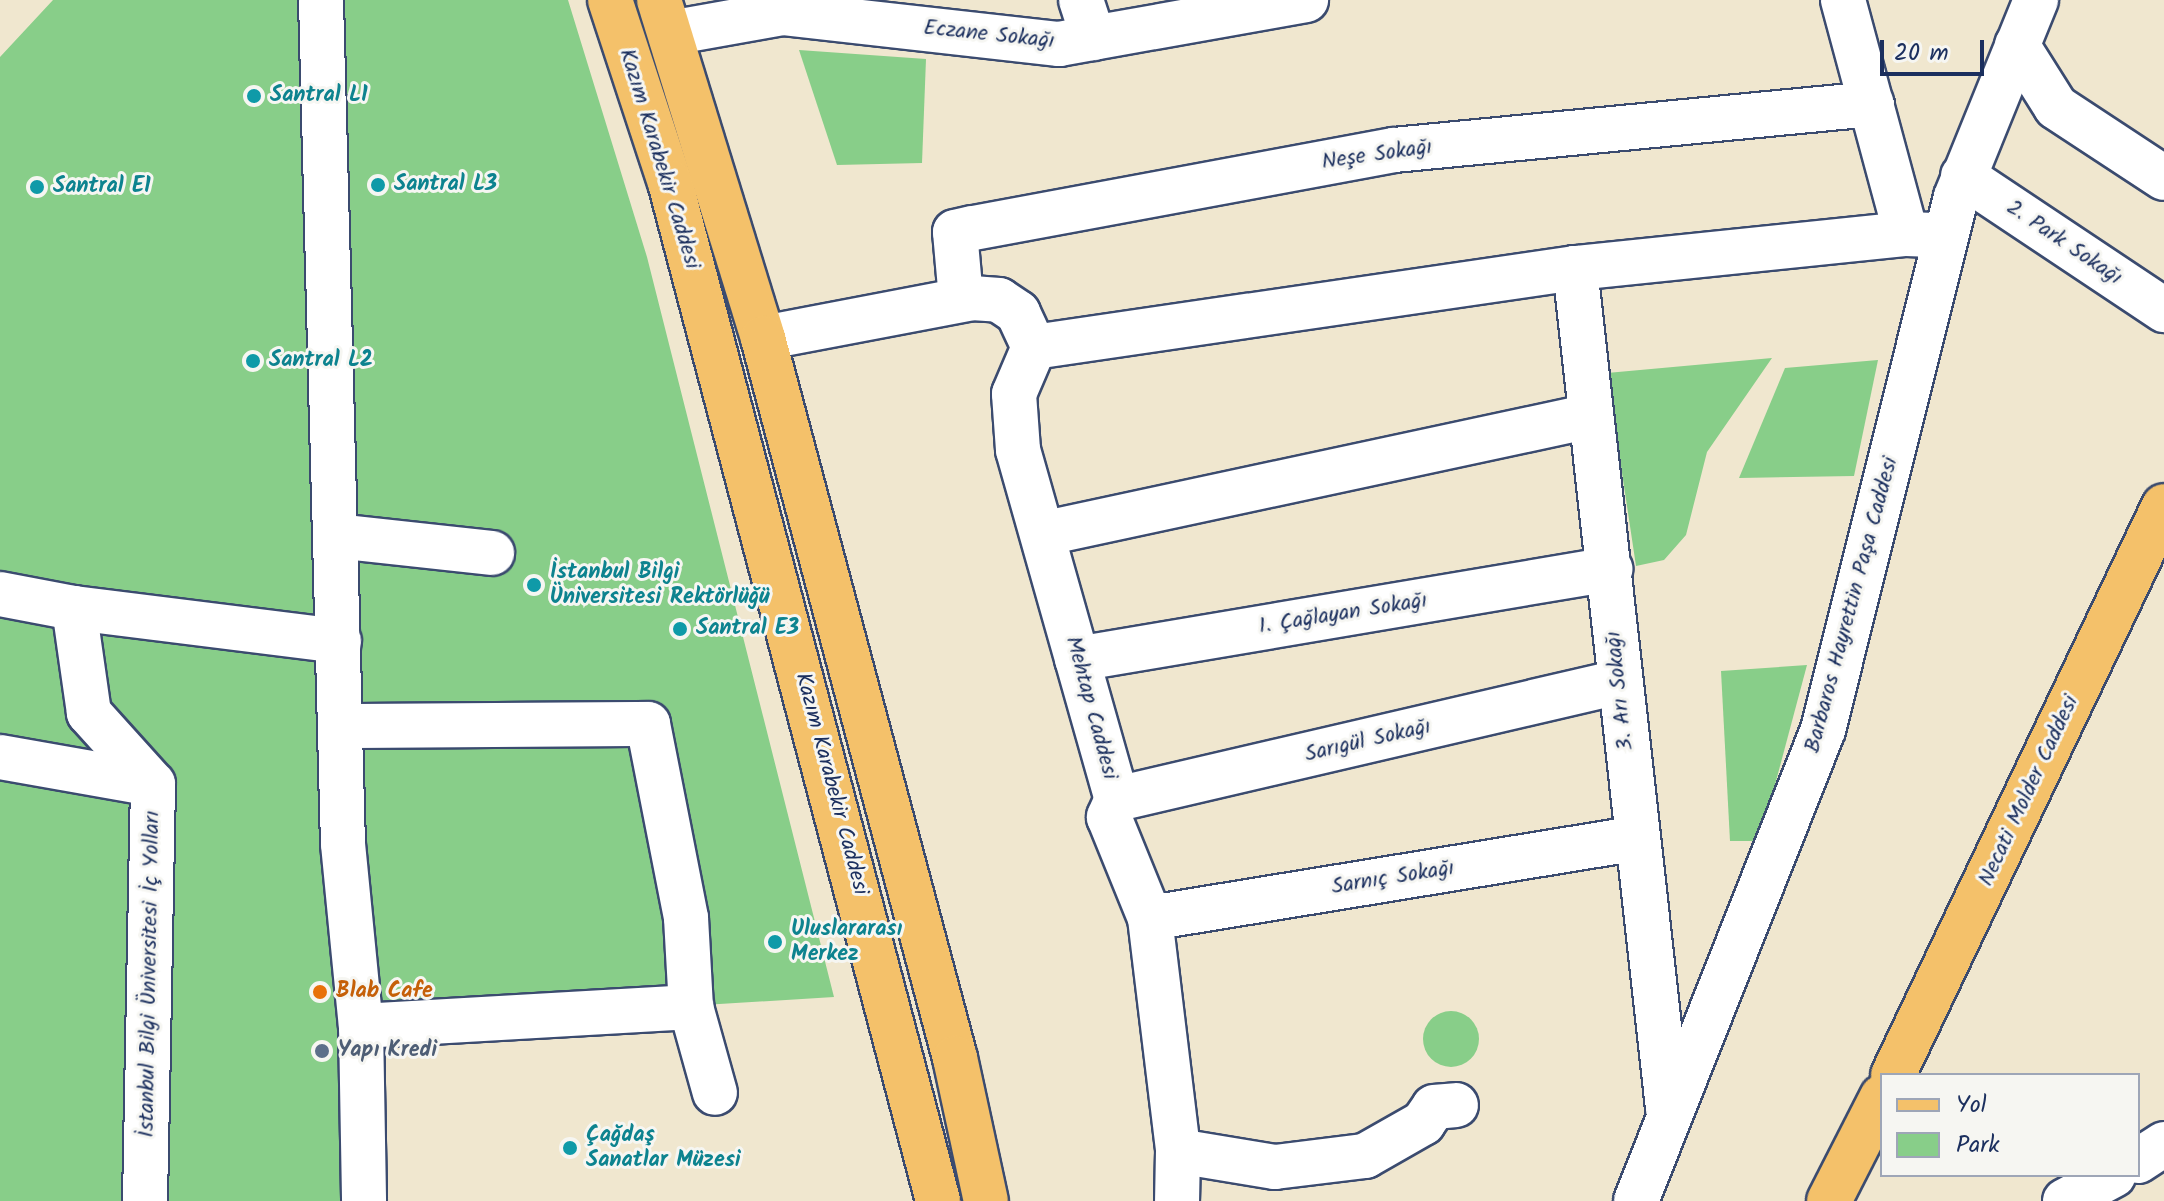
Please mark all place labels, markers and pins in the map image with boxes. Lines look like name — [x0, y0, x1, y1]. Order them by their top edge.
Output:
place label: Santral L1 — [270, 83, 368, 109]
marker: Santral L1 — [245, 87, 263, 105]
place label: Santral L3 — [394, 172, 497, 198]
place label: Santral E1 — [53, 174, 151, 200]
marker: Santral L3 — [369, 176, 387, 194]
marker: Santral E1 — [28, 178, 46, 196]
place label: Santral L2 — [269, 348, 373, 374]
marker: Santral L2 — [244, 352, 262, 370]
place label: İstanbul Bilgi Üniversitesi Rektörlüğü — [550, 559, 770, 610]
marker: İstanbul Bilgi Üniversitesi Rektörlüğü — [525, 576, 543, 594]
place label: Santral E3 — [696, 616, 799, 642]
marker: Santral E3 — [671, 620, 689, 638]
place label: Uluslararası Merkez — [791, 916, 902, 968]
marker: Uluslararası Merkez — [766, 933, 784, 951]
place label: Blab Cafe — [336, 979, 433, 1005]
marker: Blab Cafe — [311, 983, 329, 1001]
place label: Yapı Kredi — [338, 1038, 437, 1064]
marker: Yapı Kredi — [313, 1042, 331, 1060]
place label: Çağdaş Sanatlar Müzesi — [586, 1122, 741, 1174]
marker: Çağdaş Sanatlar Müzesi — [561, 1139, 579, 1157]

